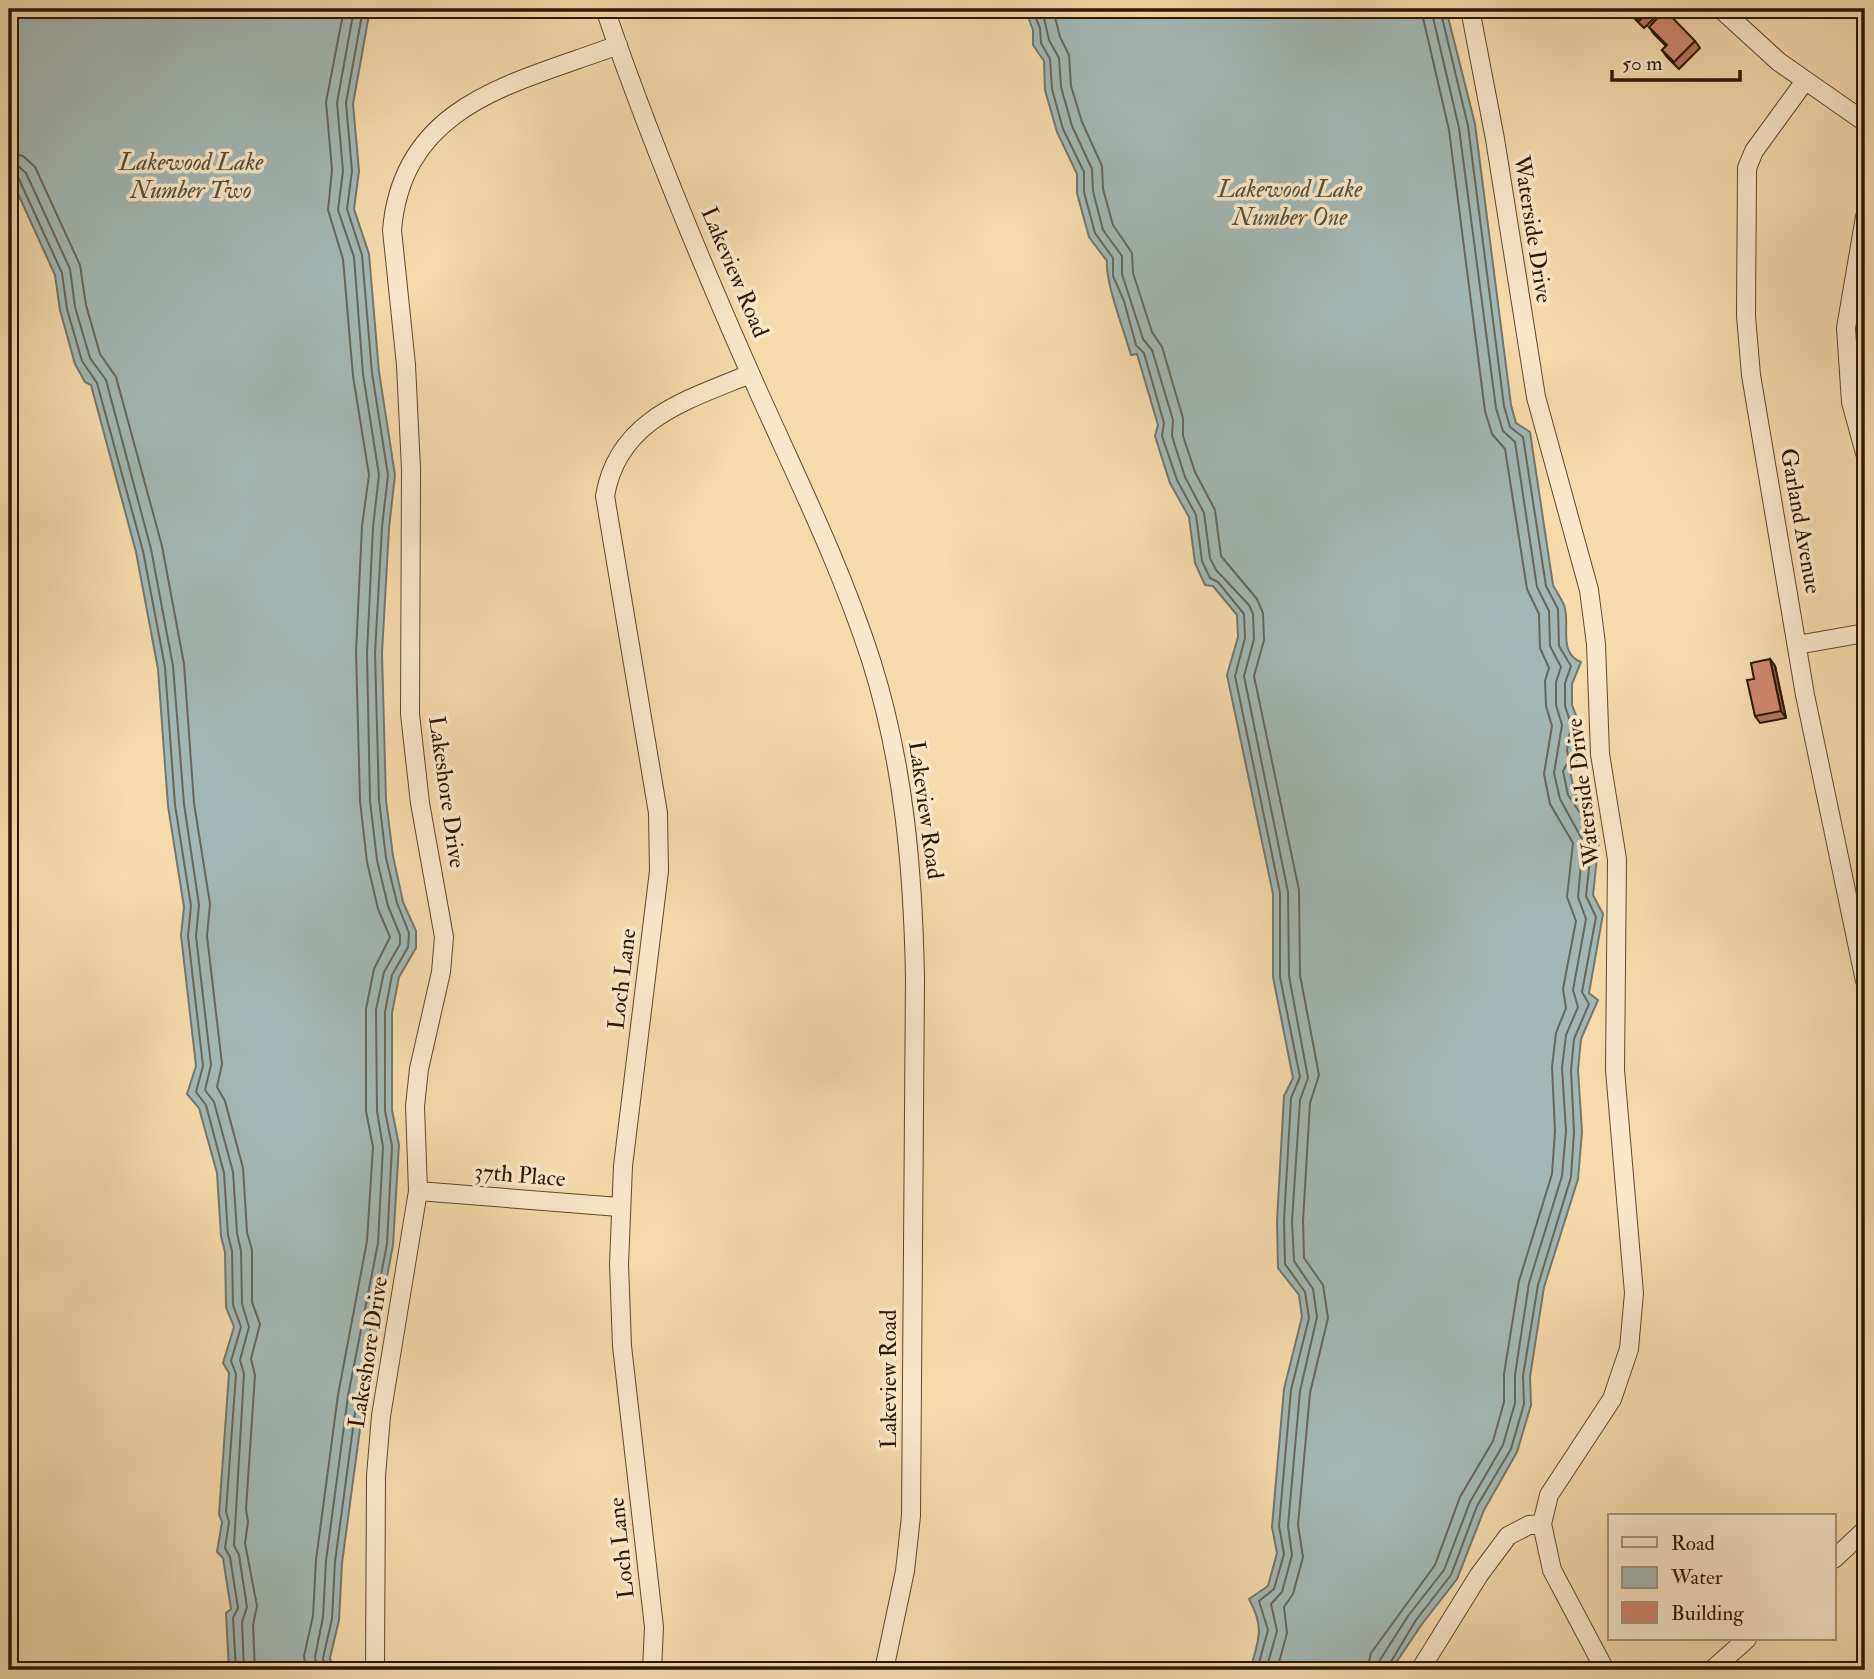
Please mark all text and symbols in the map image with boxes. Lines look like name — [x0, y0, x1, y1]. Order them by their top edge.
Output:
scale bar — [1612, 38, 1739, 82]
text: 50 m — [1622, 50, 1663, 77]
water label: Lakewood Lake Number Two — [118, 147, 264, 206]
street label: Waterside Drive — [1507, 152, 1559, 305]
water label: Lakewood Lake Number One — [1217, 174, 1363, 233]
street label: Lakeview Road — [694, 202, 776, 342]
street label: Garland Avenue — [1774, 446, 1828, 596]
street label: Lakeshore Drive — [422, 714, 472, 870]
street label: Waterside Drive — [1559, 716, 1607, 869]
street label: Lakeview Road — [902, 739, 950, 881]
street label: Loch Lane — [601, 926, 643, 1031]
street label: 37th Place — [473, 1157, 567, 1193]
street label: Lakeshore Drive — [342, 1274, 394, 1430]
street label: Lakeview Road — [874, 1309, 903, 1449]
street label: Loch Lane — [601, 1496, 641, 1600]
legend — [1608, 1514, 1836, 1640]
text: Road — [1671, 1530, 1716, 1557]
text: Water — [1670, 1564, 1723, 1591]
text: Building — [1671, 1600, 1744, 1627]

